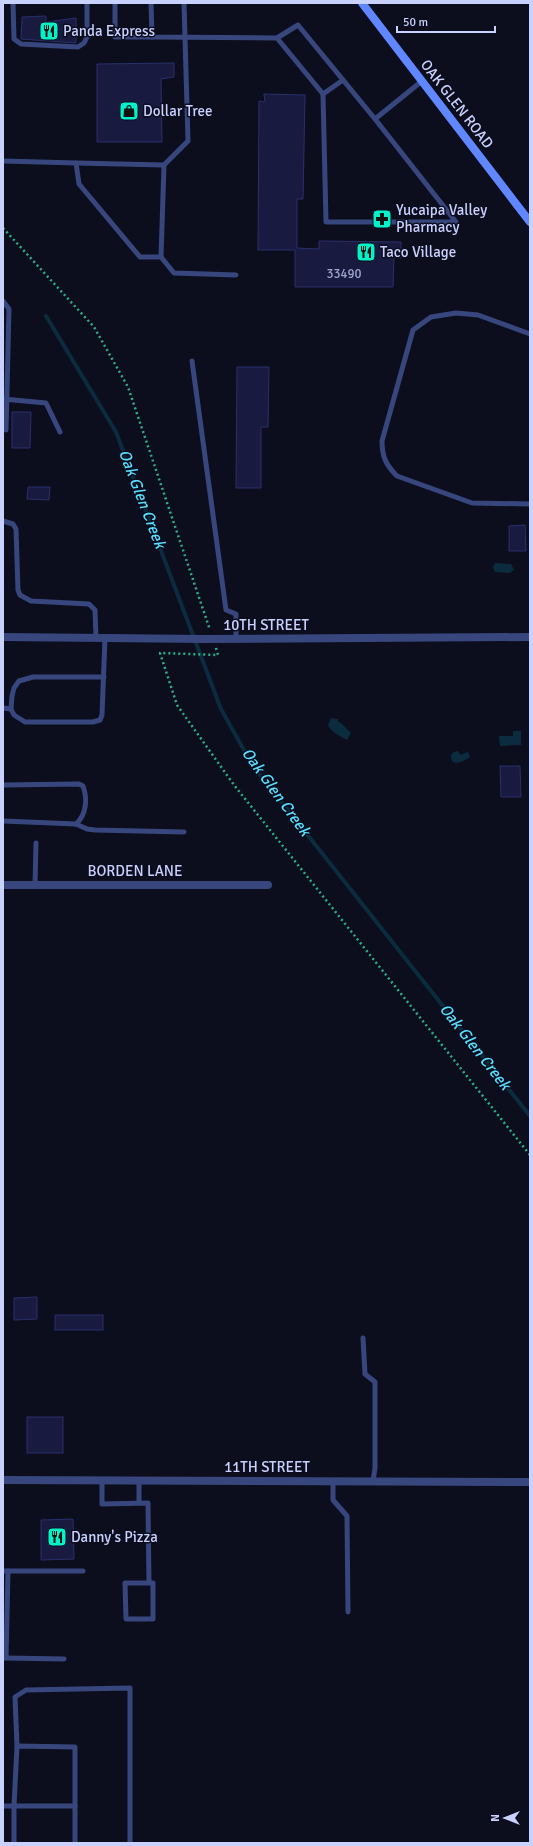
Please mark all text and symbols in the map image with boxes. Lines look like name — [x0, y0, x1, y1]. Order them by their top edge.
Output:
scale bar — [397, 8, 495, 34]
text: 50 m — [403, 15, 428, 30]
restaurant icon: Panda Express — [38, 20, 60, 42]
place label: Panda Express — [63, 22, 155, 40]
street label: OAK GLEN ROAD — [417, 56, 497, 152]
shop icon: Dollar Tree — [118, 100, 140, 122]
place label: Dollar Tree — [143, 102, 213, 120]
place label: Yucaipa Valley Pharmacy — [396, 201, 487, 236]
pharmacy icon: Yucaipa Valley Pharmacy — [371, 208, 393, 230]
restaurant icon: Taco Village — [355, 241, 377, 263]
place label: Taco Village — [380, 243, 456, 261]
house number: 33490 — [326, 266, 362, 282]
water label: Oak Glen Creek — [114, 447, 171, 553]
street label: 10TH STREET — [223, 616, 309, 634]
water label: Oak Glen Creek — [237, 744, 316, 842]
street label: BORDEN LANE — [87, 862, 183, 880]
water label: Oak Glen Creek — [435, 1000, 516, 1096]
street label: 11TH STREET — [224, 1458, 310, 1476]
restaurant icon: Danny's Pizza — [46, 1526, 68, 1548]
place label: Danny's Pizza — [71, 1528, 158, 1546]
north arrow — [485, 1798, 525, 1838]
text: N — [489, 1814, 502, 1822]

